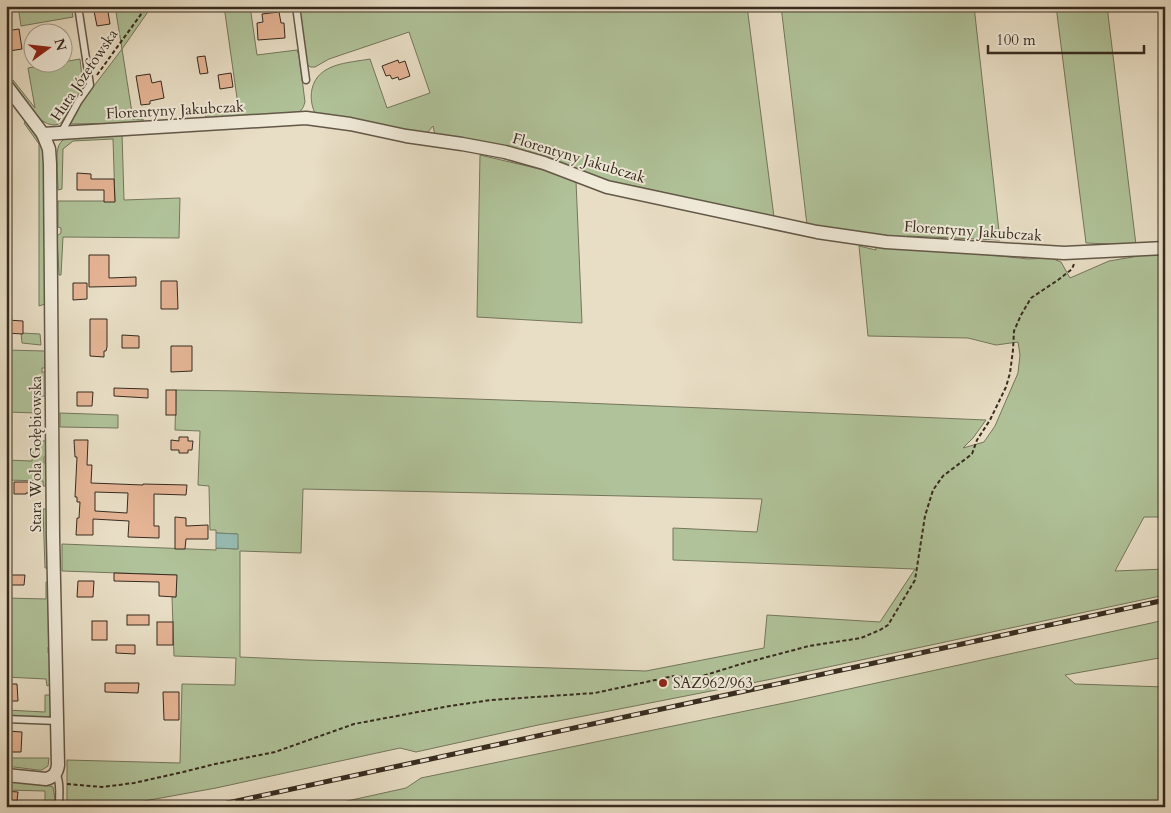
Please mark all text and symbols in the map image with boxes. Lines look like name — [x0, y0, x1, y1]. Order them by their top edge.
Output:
north arrow — [22, 22, 72, 72]
scale bar — [988, 22, 1145, 54]
street label: Huta Józefowska — [46, 25, 122, 125]
text: 100 m — [996, 30, 1036, 50]
text: N — [49, 36, 71, 53]
street label: Florentyny Jakubczak — [105, 96, 245, 124]
street label: Florentyny Jakubczak — [510, 128, 648, 188]
street label: Florentyny Jakubczak — [903, 216, 1043, 246]
street label: Stara Wola Gołębiowska — [26, 375, 46, 532]
place label: SAZ962/963 — [673, 673, 753, 693]
marker: SAZ962/963 — [657, 677, 669, 689]

